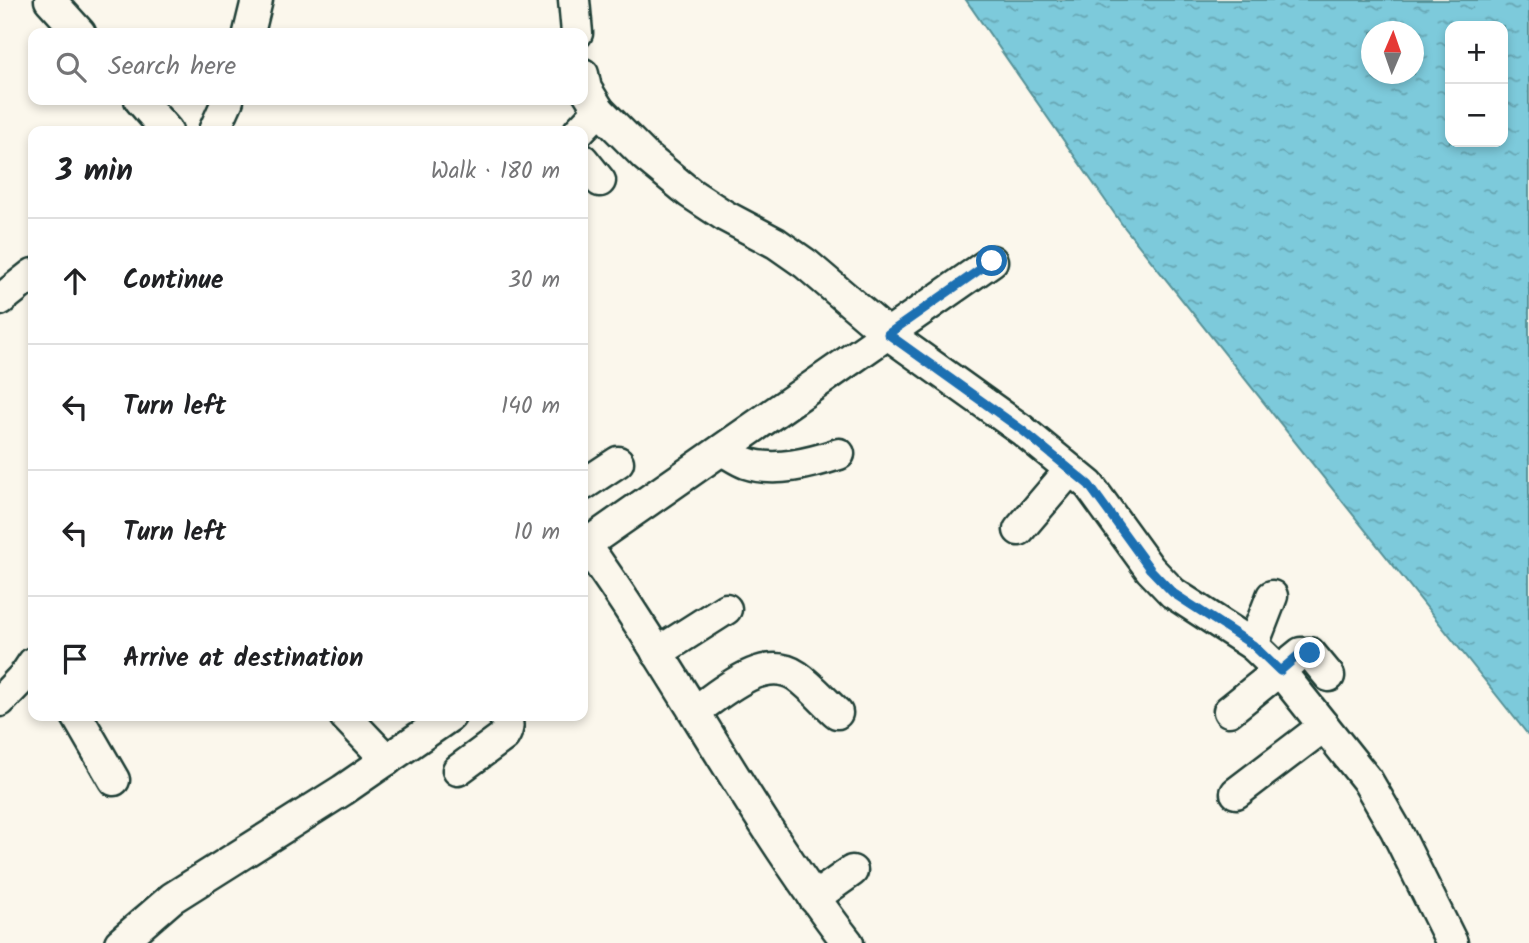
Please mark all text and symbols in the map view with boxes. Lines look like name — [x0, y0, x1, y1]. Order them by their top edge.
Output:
north arrow — [1361, 21, 1424, 84]
map controls — [1445, 21, 1508, 147]
button: + — [1445, 21, 1508, 84]
search box — [28, 28, 588, 105]
text: Search here — [108, 46, 236, 88]
icon: search — [52, 48, 90, 86]
button: − — [1445, 84, 1508, 147]
text: 3 min — [56, 148, 133, 196]
text: Walk · 180 m — [431, 154, 560, 190]
route start — [976, 245, 1007, 276]
text: Continue — [123, 260, 224, 302]
icon: ahead — [56, 262, 94, 300]
text: 30 m — [508, 263, 560, 299]
text: Turn left — [123, 386, 226, 428]
icon: left — [56, 388, 94, 426]
text: 140 m — [501, 389, 560, 425]
text: Turn left — [123, 512, 226, 554]
icon: left — [56, 514, 94, 552]
text: 10 m — [514, 515, 560, 551]
route end — [1294, 637, 1325, 668]
text: Arrive at destination — [123, 638, 363, 680]
icon: arrive — [56, 640, 94, 678]

